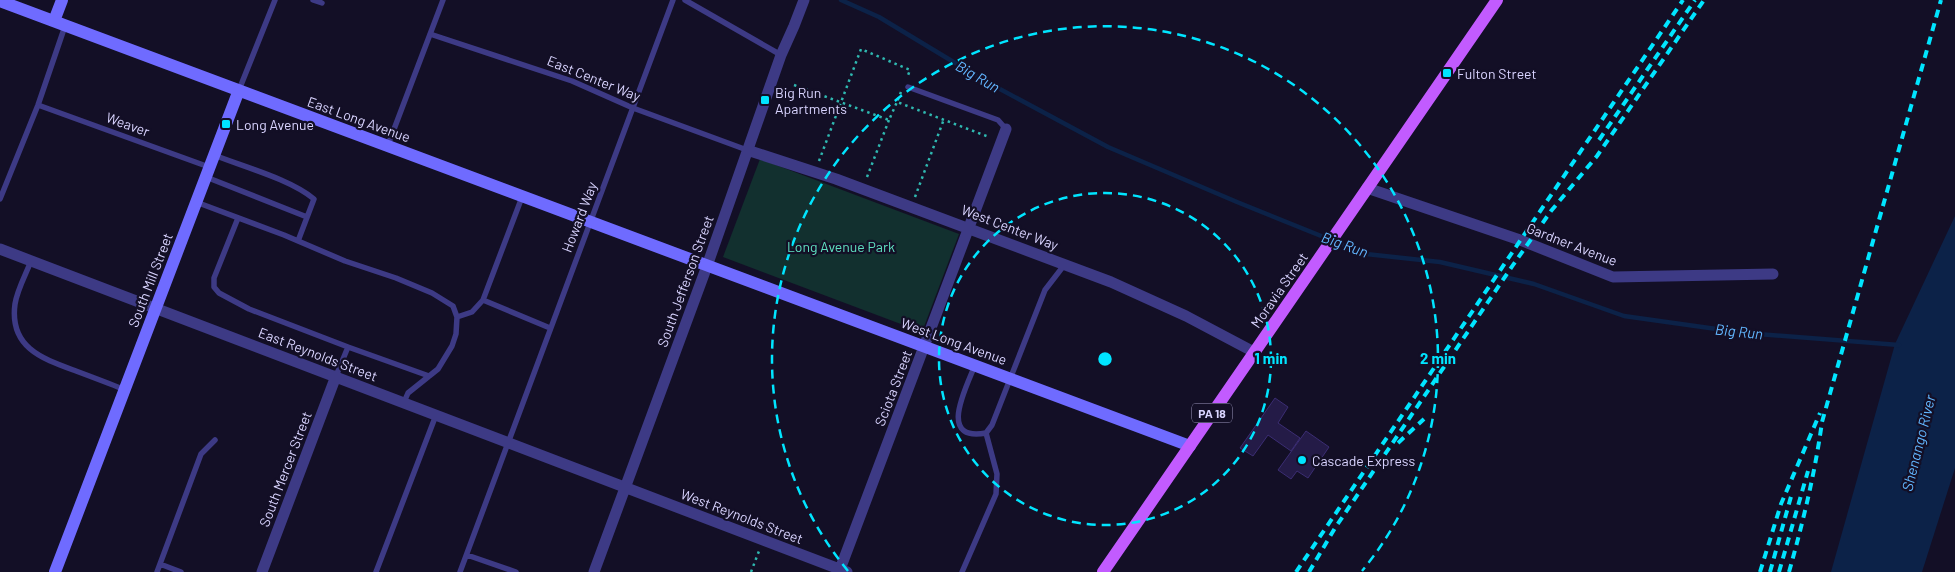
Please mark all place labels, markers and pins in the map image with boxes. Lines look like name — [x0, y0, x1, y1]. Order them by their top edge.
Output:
place label: Fulton Street — [1457, 65, 1537, 82]
marker: Fulton Street — [1441, 67, 1453, 79]
place label: Big Run Apartments — [775, 84, 847, 117]
marker: Big Run Apartments — [759, 94, 771, 106]
place label: Long Avenue — [236, 116, 314, 133]
marker: Long Avenue — [220, 118, 232, 130]
centre of rings — [1096, 350, 1114, 368]
place label: Cascade Express — [1312, 452, 1415, 469]
marker: Cascade Express — [1296, 454, 1308, 466]

